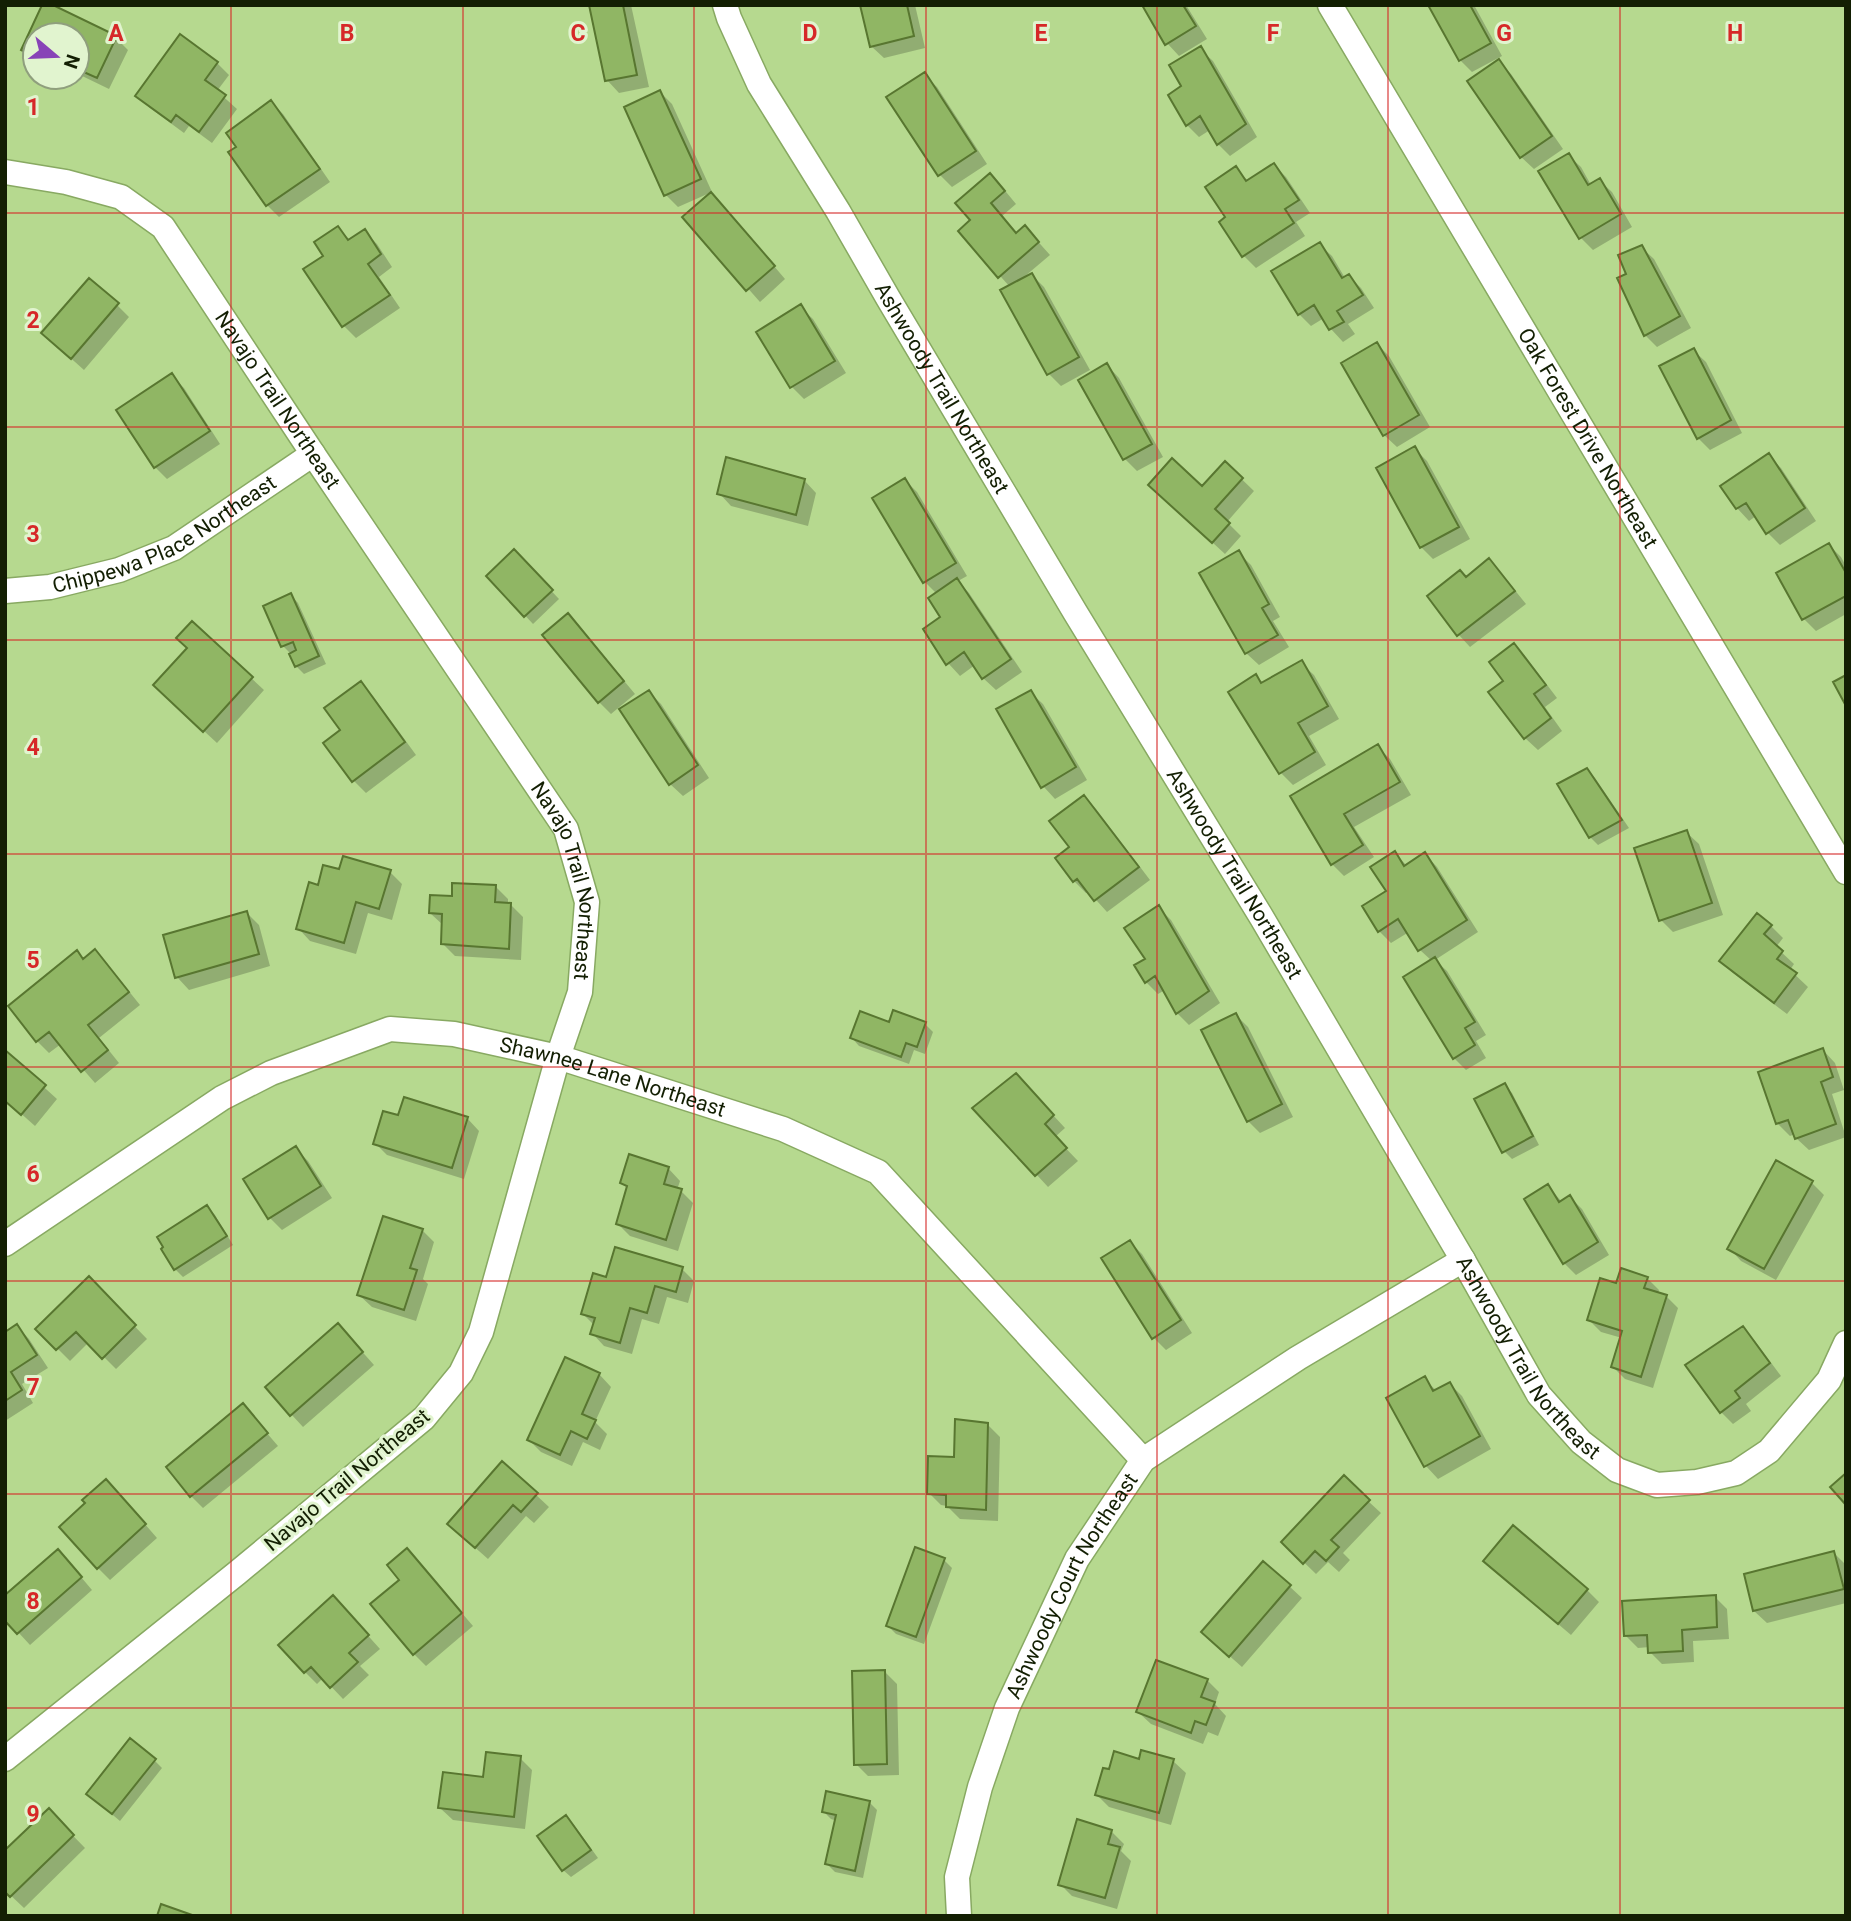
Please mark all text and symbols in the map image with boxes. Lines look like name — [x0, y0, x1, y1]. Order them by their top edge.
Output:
text: A — [108, 20, 124, 47]
text: B — [340, 20, 354, 47]
text: C — [570, 20, 586, 47]
text: D — [803, 20, 817, 47]
text: E — [1035, 20, 1048, 47]
text: F — [1267, 20, 1280, 47]
text: G — [1496, 20, 1512, 47]
text: H — [1727, 20, 1743, 47]
north arrow — [21, 21, 91, 91]
text: N — [59, 51, 85, 71]
text: 1 — [26, 94, 40, 121]
street label: Ashwoody Trail Northeast — [870, 278, 1014, 498]
text: 2 — [26, 307, 40, 334]
street label: Navajo Trail Northeast — [210, 307, 345, 494]
street label: Oak Forest Drive Northeast — [1513, 324, 1663, 553]
street label: Chippewa Place Northeast — [50, 470, 281, 598]
text: 3 — [26, 521, 40, 548]
text: 4 — [26, 734, 40, 761]
street label: Ashwoody Trail Northeast — [1162, 764, 1307, 983]
street label: Navajo Trail Northeast — [526, 778, 599, 981]
text: 5 — [26, 947, 40, 974]
street label: Shawnee Lane Northeast — [497, 1032, 729, 1122]
text: 6 — [26, 1161, 40, 1188]
street label: Ashwoody Trail Northeast — [1451, 1252, 1605, 1464]
text: 7 — [26, 1374, 40, 1401]
street label: Navajo Trail Northeast — [260, 1404, 435, 1556]
street label: Ashwoody Court Northeast — [1001, 1469, 1143, 1702]
text: 8 — [26, 1588, 40, 1615]
text: 9 — [26, 1801, 40, 1828]

